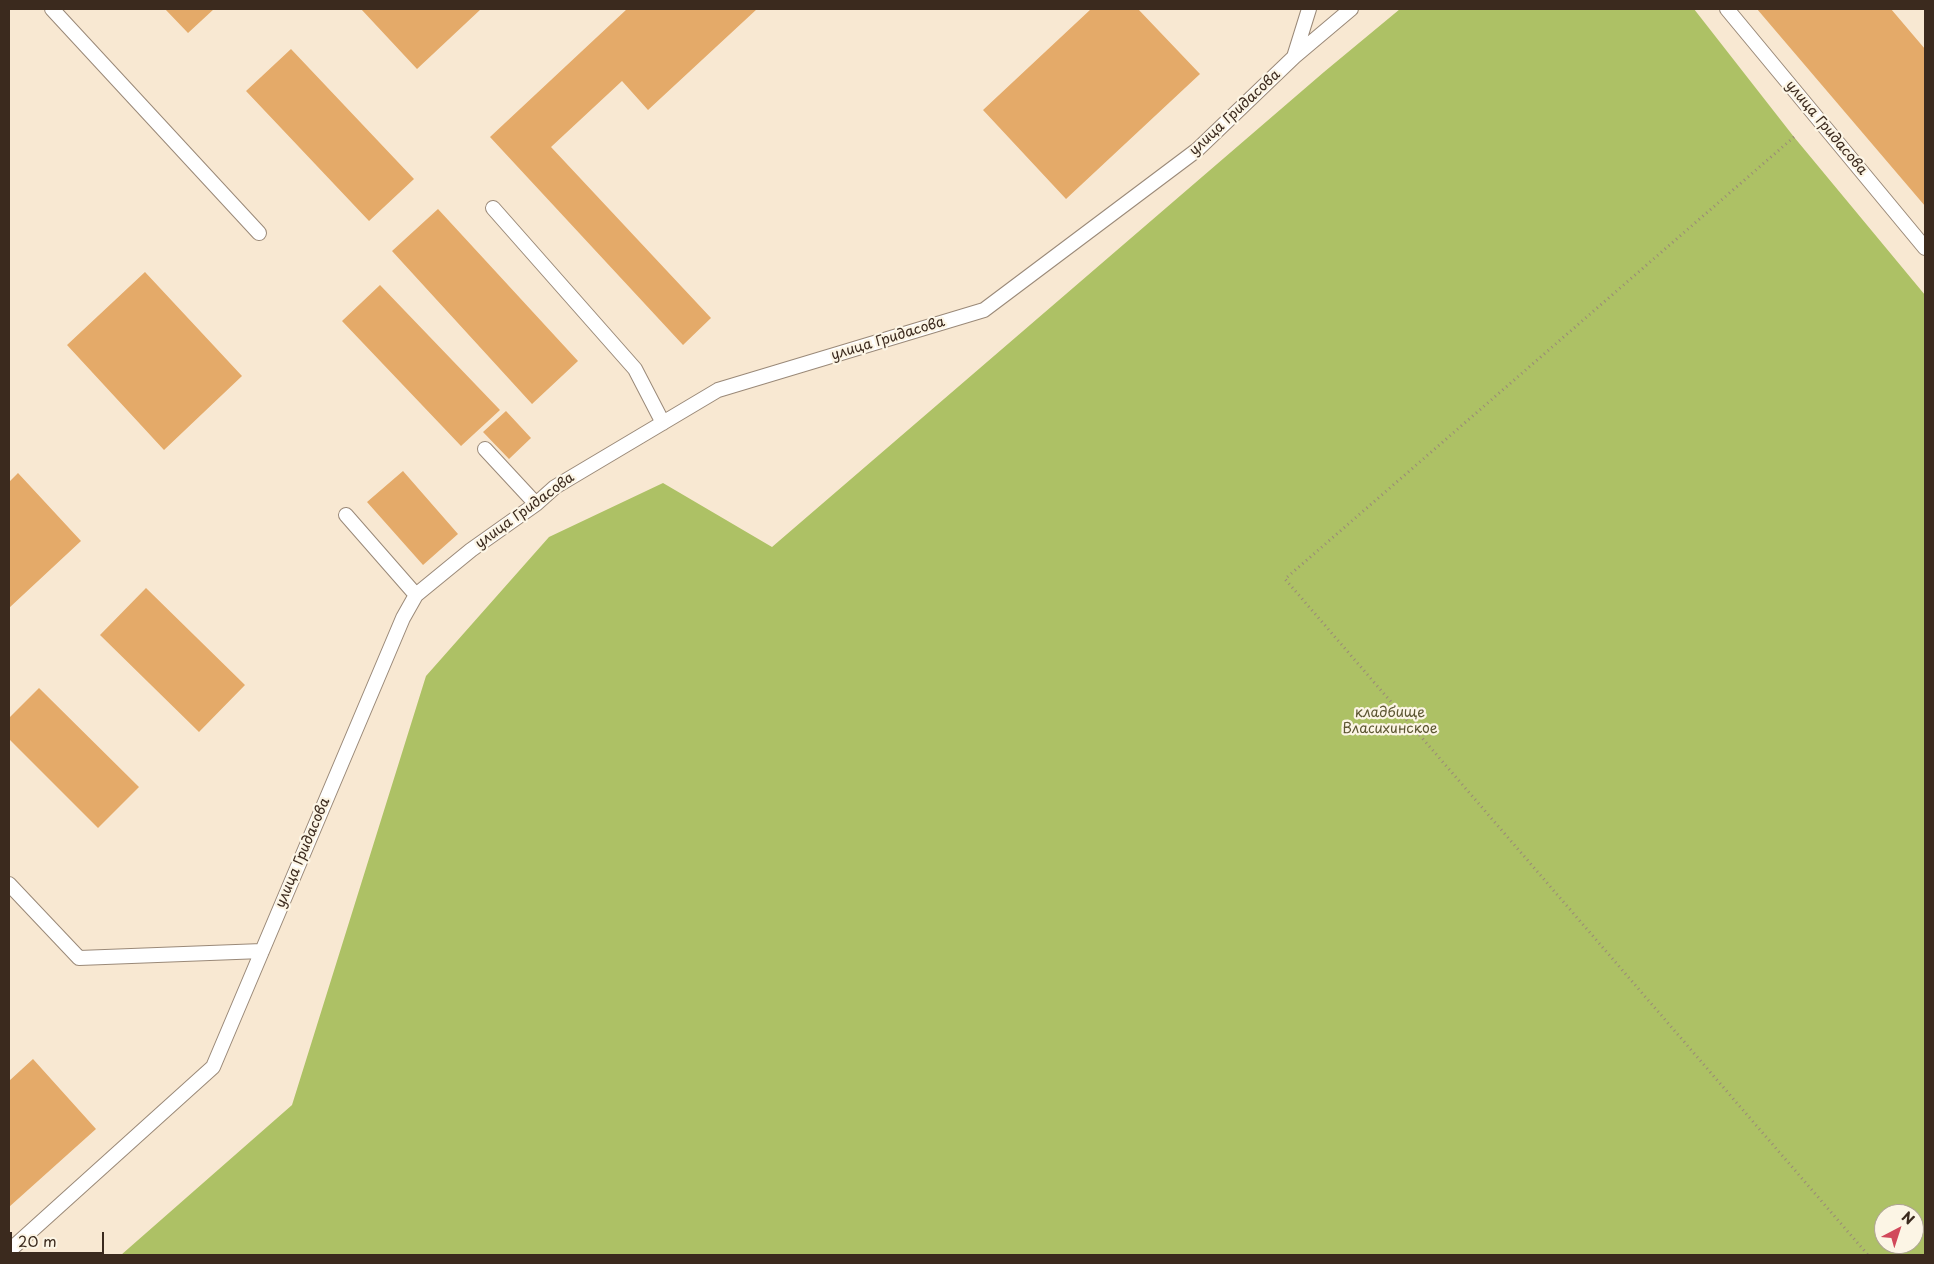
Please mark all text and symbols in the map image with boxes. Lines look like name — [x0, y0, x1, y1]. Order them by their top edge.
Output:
street label: улица Гридасова — [1186, 67, 1284, 159]
street label: улица Гридасова — [1782, 77, 1870, 179]
street label: улица Гридасова — [829, 314, 947, 364]
street label: улица Гридасова — [472, 470, 578, 552]
park label: кладбище Власихинское — [1342, 705, 1438, 738]
street label: улица Гридасова — [272, 795, 334, 911]
north arrow — [1874, 1204, 1924, 1254]
text: N — [1897, 1206, 1919, 1230]
scale bar — [12, 1222, 106, 1254]
text: 20 m — [18, 1229, 57, 1252]

